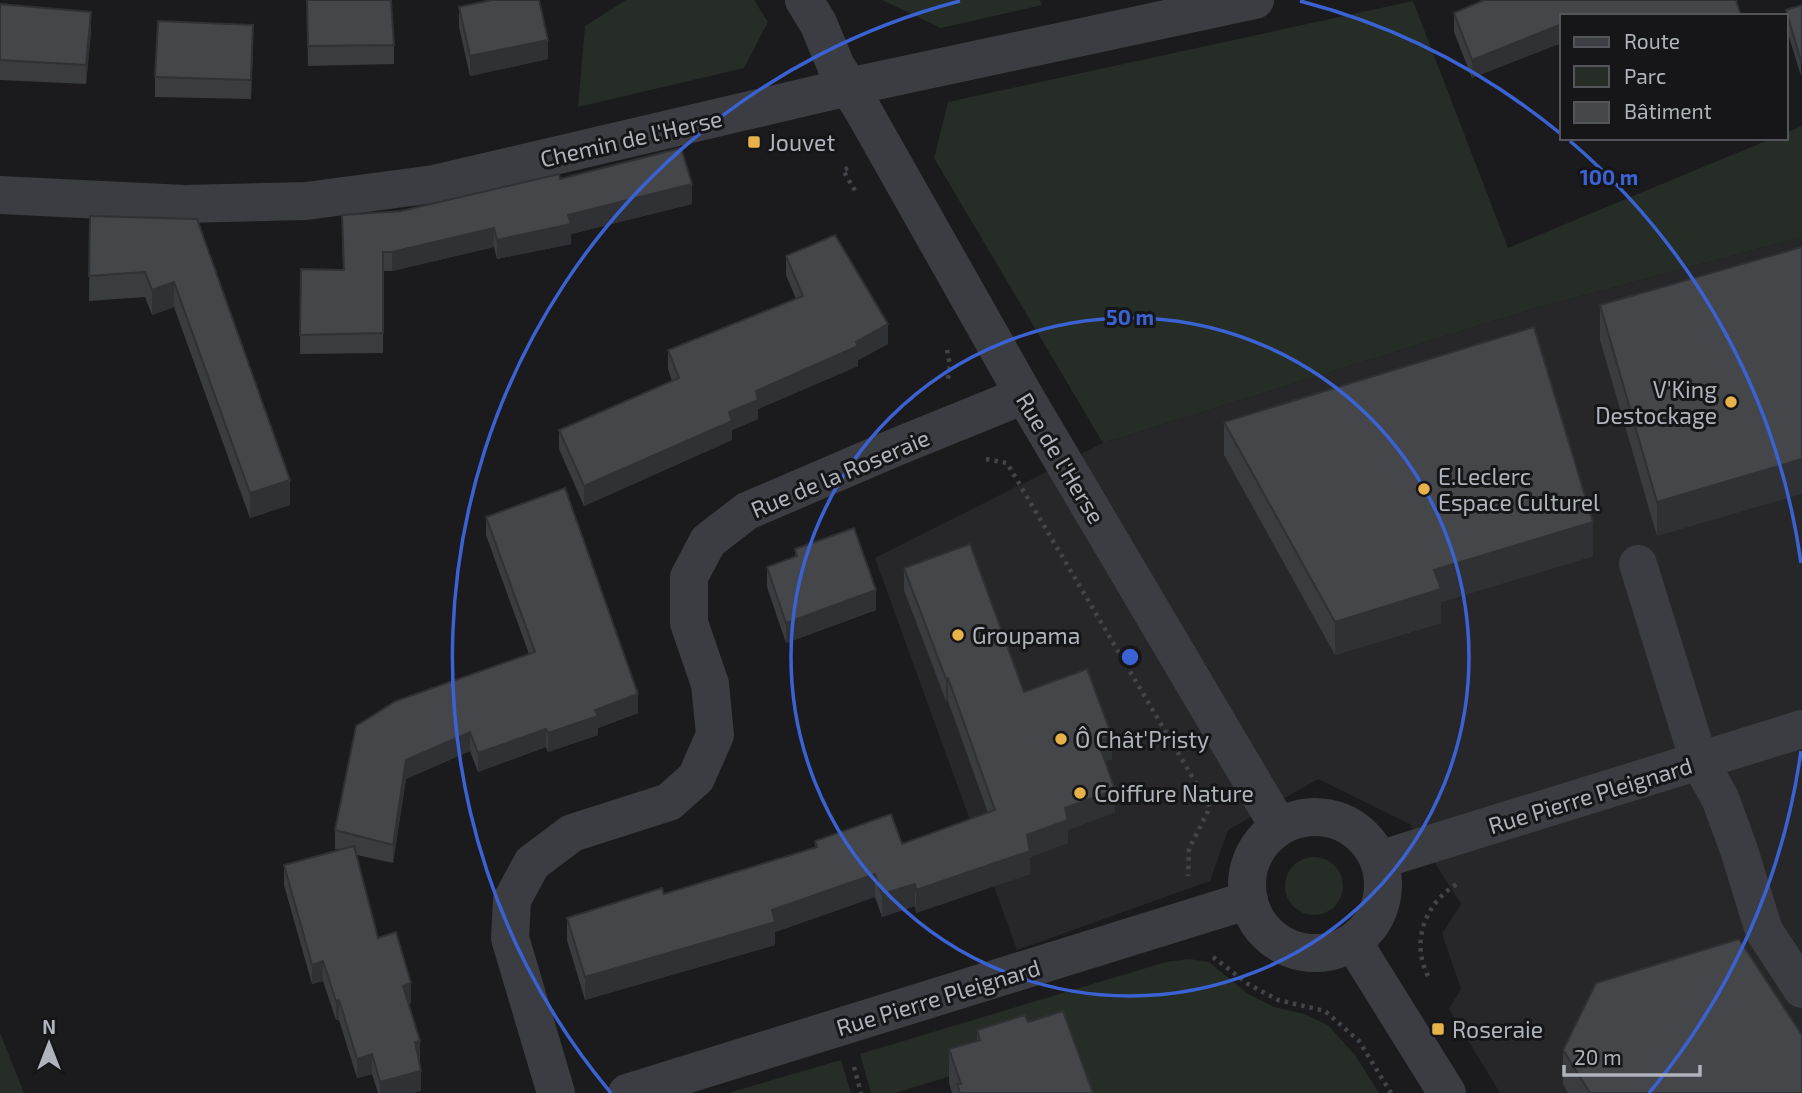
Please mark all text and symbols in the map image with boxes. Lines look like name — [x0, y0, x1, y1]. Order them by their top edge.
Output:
legend — [1560, 14, 1788, 140]
text: Route — [1624, 28, 1680, 53]
text: Parc — [1624, 63, 1666, 88]
text: Bâtiment — [1624, 98, 1712, 123]
street label: Chemin de l'Herse — [537, 103, 725, 173]
place label: Jouvet — [768, 128, 835, 156]
marker: Jouvet — [746, 134, 762, 150]
text: 100 m — [1580, 164, 1638, 189]
text: 50 m — [1106, 304, 1154, 329]
place label: V'King Destockage — [1595, 375, 1717, 429]
street label: Rue de l'Herse — [1011, 388, 1111, 528]
marker: V'King Destockage — [1723, 394, 1739, 410]
street label: Rue de la Roseraie — [747, 423, 933, 523]
place label: E.Leclerc Espace Culturel — [1438, 462, 1600, 516]
marker: E.Leclerc Espace Culturel — [1416, 481, 1432, 497]
place label: Groupama — [972, 621, 1080, 649]
marker: Groupama — [950, 627, 966, 643]
centre of rings — [1118, 645, 1142, 669]
place label: Ô Chât'Pristy — [1075, 725, 1209, 753]
marker: Ô Chât'Pristy — [1053, 731, 1069, 747]
street label: Rue Pierre Pleignard — [1485, 751, 1695, 839]
place label: Coiffure Nature — [1094, 779, 1254, 807]
marker: Coiffure Nature — [1072, 785, 1088, 801]
street label: Rue Pierre Pleignard — [833, 953, 1043, 1041]
north arrow — [14, 1009, 84, 1079]
text: N — [42, 1015, 56, 1038]
place label: Roseraie — [1452, 1015, 1543, 1043]
marker: Roseraie — [1430, 1021, 1446, 1037]
scale bar — [1564, 1034, 1700, 1078]
text: 20 m — [1574, 1044, 1622, 1069]

